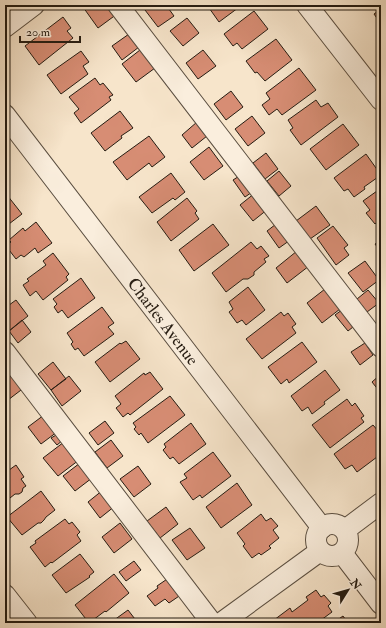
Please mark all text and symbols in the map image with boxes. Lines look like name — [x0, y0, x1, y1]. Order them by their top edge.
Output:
scale bar — [20, 18, 80, 44]
text: 20 m — [26, 25, 51, 40]
street label: Charles Avenue — [123, 274, 203, 369]
north arrow — [328, 570, 368, 610]
text: N — [347, 576, 364, 593]

